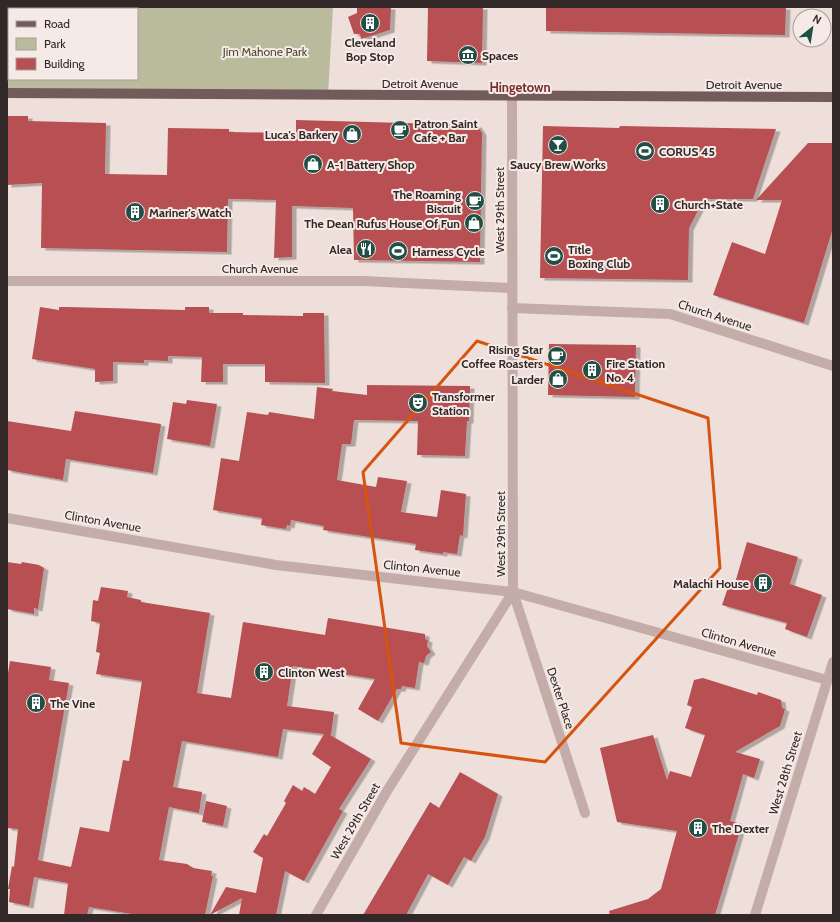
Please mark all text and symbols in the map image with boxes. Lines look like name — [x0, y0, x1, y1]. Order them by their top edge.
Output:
legend — [8, 8, 138, 80]
north arrow — [792, 8, 832, 48]
text: N — [810, 11, 824, 27]
building icon: Cleveland Bop Stop — [359, 12, 381, 34]
text: Road — [44, 16, 70, 31]
place label: Cleveland Bop Stop — [344, 35, 396, 64]
text: Park — [44, 36, 66, 51]
park label: Jim Mahone Park — [222, 44, 308, 59]
museum icon: Spaces — [457, 44, 479, 66]
place label: Spaces — [482, 48, 518, 63]
text: Building — [44, 56, 86, 71]
street label: Detroit Avenue — [382, 76, 458, 91]
street label: Detroit Avenue — [706, 77, 782, 92]
district label: Hingetown — [489, 79, 551, 95]
place label: Patron Saint Cafe + Bar — [414, 116, 478, 145]
cafe icon: Patron Saint Cafe + Bar — [389, 119, 411, 141]
shop icon: Luca's Barkery — [341, 123, 363, 145]
place label: Luca's Barkery — [265, 127, 339, 142]
bar icon: Saucy Brew Works — [547, 134, 569, 156]
sports icon: CORUS 45 — [634, 140, 656, 162]
place label: CORUS 45 — [659, 144, 715, 159]
shop icon: A-1 Battery Shop — [302, 153, 324, 175]
place label: A-1 Battery Shop — [327, 157, 415, 172]
place label: Saucy Brew Works — [510, 157, 606, 172]
street label: West 29th Street — [492, 167, 507, 253]
place label: The Roaming Biscuit — [393, 187, 461, 216]
cafe icon: The Roaming Biscuit — [464, 190, 486, 212]
building icon: Church+State — [649, 193, 671, 215]
place label: Church+State — [674, 197, 743, 212]
building icon: Mariner's Watch — [124, 201, 146, 223]
place label: Mariner's Watch — [149, 205, 232, 220]
shop icon: The Dean Rufus House Of Fun — [463, 212, 485, 234]
place label: The Dean Rufus House Of Fun — [304, 216, 460, 231]
restaurant icon: Alea — [355, 238, 377, 260]
sports icon: Harness Cycle — [387, 240, 409, 262]
place label: Alea — [329, 242, 352, 257]
place label: Title Boxing Club — [568, 242, 630, 271]
place label: Harness Cycle — [412, 244, 485, 259]
sports icon: Title Boxing Club — [543, 245, 565, 267]
street label: Church Avenue — [222, 261, 298, 276]
street label: Church Avenue — [676, 296, 754, 334]
place label: Rising Star Coffee Roasters — [461, 342, 543, 371]
cafe icon: Rising Star Coffee Roasters — [546, 345, 568, 367]
place label: Fire Station No. 4 — [606, 356, 665, 385]
building icon: Fire Station No. 4 — [581, 359, 603, 381]
shop icon: Larder — [547, 368, 569, 390]
place label: Larder — [511, 372, 544, 387]
place label: Transformer Station — [432, 389, 495, 418]
theatre icon: Transformer Station — [407, 392, 429, 414]
street label: West 29th Street — [493, 491, 508, 577]
street label: Clinton Avenue — [64, 507, 142, 535]
street label: Clinton Avenue — [383, 556, 461, 580]
building icon: Malachi House — [752, 572, 774, 594]
place label: Malachi House — [673, 576, 749, 591]
street label: Clinton Avenue — [700, 624, 778, 660]
building icon: Clinton West — [253, 661, 275, 683]
place label: Clinton West — [278, 665, 345, 680]
street label: Dexter Place — [544, 665, 578, 731]
building icon: The Vine — [25, 692, 47, 714]
place label: The Vine — [50, 696, 95, 711]
street label: West 28th Street — [765, 729, 805, 817]
street label: West 29th Street — [327, 780, 383, 862]
building icon: The Dexter — [687, 817, 709, 839]
place label: The Dexter — [712, 821, 769, 836]

